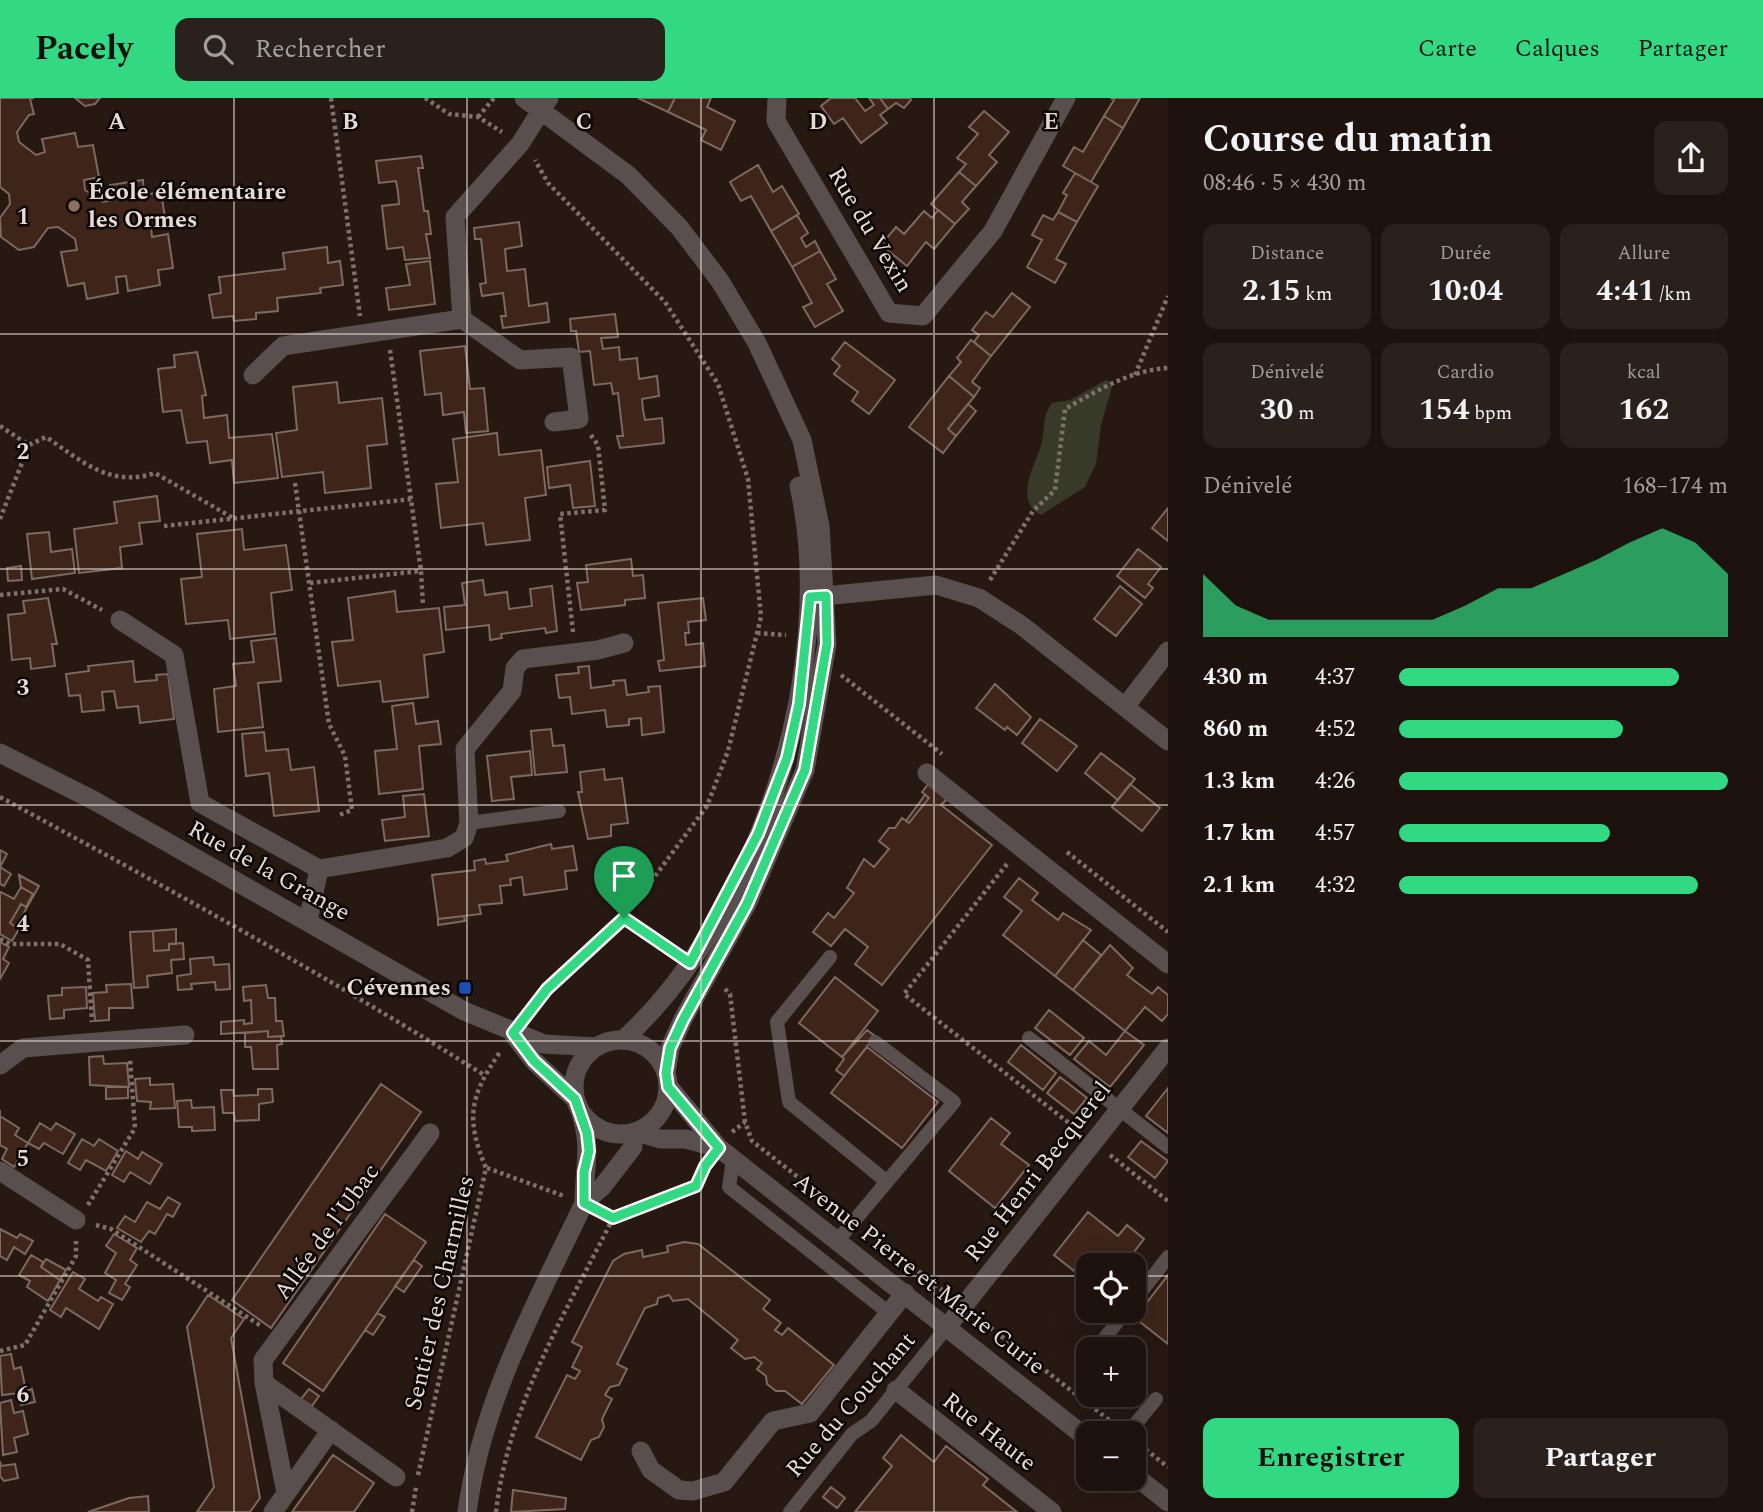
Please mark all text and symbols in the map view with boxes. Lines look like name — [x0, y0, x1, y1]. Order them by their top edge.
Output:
search box — [175, 18, 665, 81]
text: Pacely — [35, 24, 133, 74]
text: Rechercher — [255, 29, 385, 69]
icon: search — [199, 30, 237, 68]
text: Carte — [1418, 31, 1477, 67]
text: Calques — [1515, 31, 1600, 67]
text: Partager — [1638, 31, 1728, 67]
text: A — [108, 105, 126, 140]
text: B — [342, 105, 358, 140]
text: C — [576, 105, 592, 140]
text: D — [809, 105, 827, 140]
text: E — [1043, 105, 1059, 140]
text: Course du matin — [1203, 111, 1493, 169]
button: share — [1654, 121, 1728, 195]
street label: Rue du Vexin — [818, 160, 922, 300]
text: 08:46 · 5 × 430 m — [1203, 166, 1367, 201]
place label: École élémentaire les Ormes — [88, 174, 286, 238]
marker: École élémentaire les Ormes — [66, 198, 82, 214]
text: 1 — [17, 200, 29, 235]
text: Distance — [1250, 239, 1324, 268]
text: Durée — [1440, 239, 1491, 268]
text: Allure — [1618, 239, 1670, 268]
text: 2.15 — [1242, 268, 1301, 314]
text: 10:04 — [1428, 268, 1503, 314]
text: 4:41 — [1596, 268, 1655, 314]
text: km — [1301, 280, 1332, 309]
text: /km — [1655, 280, 1691, 309]
text: Dénivelé — [1250, 358, 1324, 387]
text: Cardio — [1437, 358, 1494, 387]
text: kcal — [1627, 358, 1661, 387]
text: 30 — [1260, 387, 1293, 433]
text: 154 — [1419, 387, 1469, 433]
text: 162 — [1619, 387, 1669, 433]
text: m — [1293, 399, 1315, 428]
text: bpm — [1469, 399, 1512, 428]
text: 2 — [17, 435, 30, 470]
text: Dénivelé — [1203, 469, 1293, 504]
text: 168–174 m — [1622, 469, 1728, 504]
text: 430 m — [1203, 660, 1268, 695]
text: 4:37 — [1315, 660, 1355, 695]
text: 3 — [17, 671, 30, 706]
text: 860 m — [1203, 712, 1268, 747]
text: 4:52 — [1315, 712, 1355, 747]
text: 1.3 km — [1203, 764, 1275, 799]
text: 4:26 — [1315, 764, 1355, 799]
street label: Rue de la Grange — [181, 811, 357, 931]
text: 1.7 km — [1203, 816, 1275, 851]
text: 4:57 — [1315, 816, 1355, 851]
pin — [594, 846, 654, 918]
icon: arrive — [605, 857, 643, 895]
text: 2.1 km — [1203, 868, 1275, 903]
text: 4:32 — [1315, 868, 1355, 903]
text: 4 — [17, 907, 30, 942]
place label: Cévennes — [347, 970, 451, 1006]
marker: Cévennes — [457, 980, 473, 996]
street label: Rue Henri Becquerel — [956, 1074, 1120, 1270]
text: 5 — [17, 1142, 29, 1177]
street label: Allée de l'Ubac — [265, 1156, 389, 1308]
street label: Avenue Pierre et Marie Curie — [785, 1164, 1053, 1384]
street label: Sentier des Charmilles — [395, 1172, 485, 1414]
map controls — [1076, 1253, 1146, 1491]
button: locate — [1076, 1253, 1146, 1323]
street label: Rue du Couchant — [777, 1324, 925, 1486]
button: + — [1076, 1337, 1146, 1407]
text: 6 — [17, 1378, 30, 1413]
street label: Rue Haute — [934, 1383, 1044, 1481]
button: Enregistrer — [1203, 1418, 1459, 1498]
button: Partager — [1473, 1418, 1728, 1498]
button: − — [1076, 1421, 1146, 1491]

